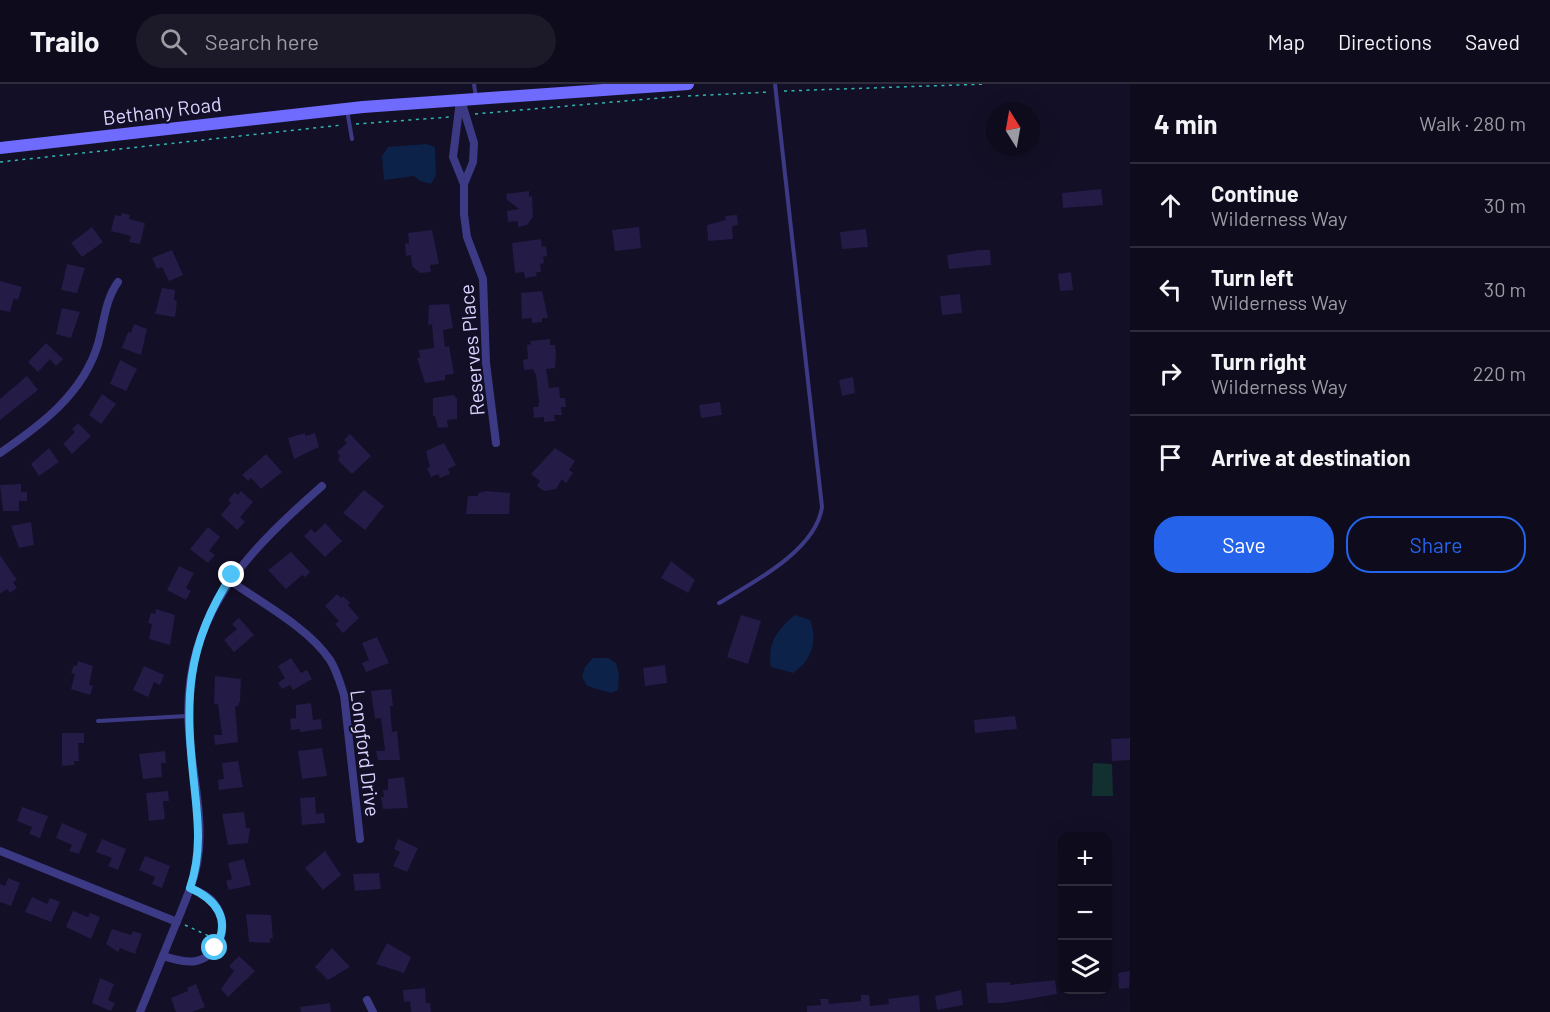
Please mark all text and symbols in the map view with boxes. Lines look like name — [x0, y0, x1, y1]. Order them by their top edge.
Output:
search box — [136, 14, 556, 68]
text: Trailo — [30, 24, 100, 58]
icon: search — [157, 25, 190, 58]
text: Search here — [205, 28, 319, 54]
text: Map — [1268, 29, 1305, 54]
text: Directions — [1338, 29, 1432, 54]
text: Saved — [1465, 29, 1520, 54]
street label: Bethany Road — [101, 91, 223, 129]
north arrow — [986, 102, 1040, 156]
text: 4 min — [1154, 108, 1218, 139]
text: Walk · 280 m — [1419, 111, 1526, 135]
text: Continue — [1211, 180, 1299, 206]
icon: ahead — [1154, 189, 1187, 222]
text: 30 m — [1484, 193, 1526, 217]
text: Wilderness Way — [1211, 206, 1347, 230]
text: Turn left — [1211, 264, 1294, 290]
icon: left — [1154, 273, 1187, 306]
text: 30 m — [1484, 277, 1526, 301]
street label: Reserves Place — [453, 283, 489, 417]
text: Wilderness Way — [1211, 290, 1347, 314]
text: Turn right — [1211, 348, 1306, 374]
icon: right — [1154, 357, 1187, 390]
text: 220 m — [1473, 361, 1526, 385]
text: Wilderness Way — [1211, 374, 1347, 398]
icon: arrive — [1154, 441, 1187, 474]
text: Arrive at destination — [1211, 444, 1410, 470]
button: Save — [1154, 516, 1334, 573]
button: Share — [1346, 516, 1526, 573]
route end — [218, 561, 244, 587]
street label: Longford Drive — [346, 688, 386, 818]
map controls — [1058, 832, 1112, 994]
button: + — [1058, 832, 1112, 886]
button: − — [1058, 886, 1112, 940]
route start — [201, 934, 227, 960]
button: layers — [1058, 940, 1112, 994]

